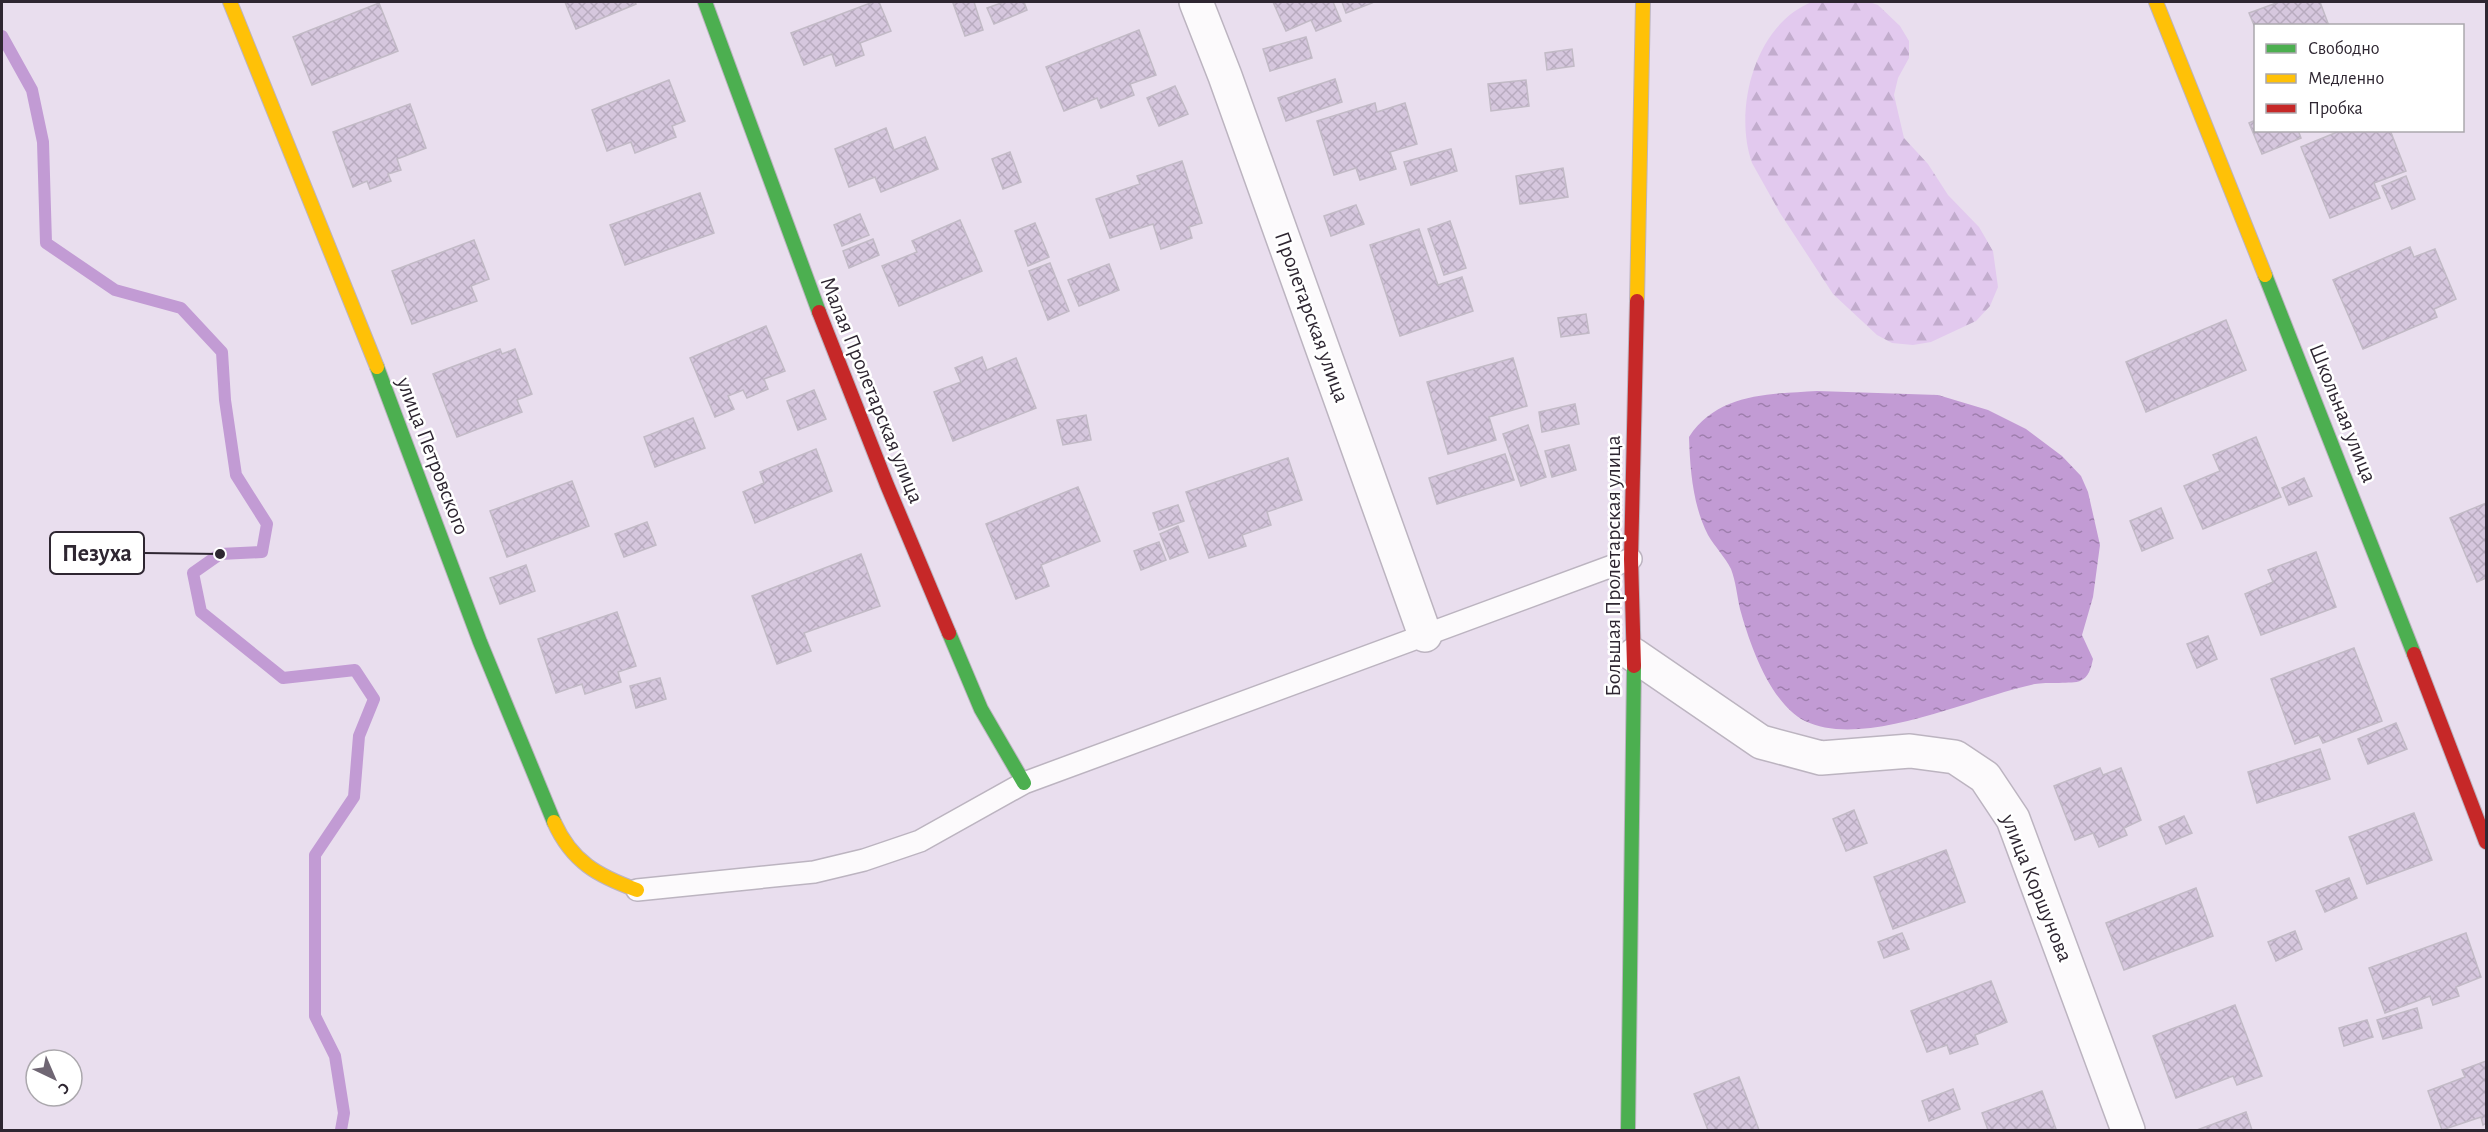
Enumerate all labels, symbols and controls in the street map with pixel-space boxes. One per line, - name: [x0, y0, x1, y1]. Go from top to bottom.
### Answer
- legend: [2254, 24, 2464, 132]
- text: Свободно: [2308, 39, 2380, 58]
- text: Медленно: [2308, 70, 2384, 88]
- text: Пробка: [2308, 99, 2363, 118]
- street label: Пролетарская улица: [1271, 229, 1353, 405]
- street label: Малая Пролетарская улица: [816, 274, 928, 506]
- street label: Школьная улица: [2305, 340, 2381, 486]
- street label: улица Петровского: [393, 373, 473, 538]
- street label: Большая Пролетарская улица: [1602, 435, 1624, 697]
- callout: Пезуха: [50, 532, 144, 574]
- text: Пезуха: [62, 542, 132, 566]
- street label: улица Коршунова: [1997, 810, 2077, 965]
- north arrow: [24, 1048, 84, 1108]
- text: С: [55, 1079, 72, 1097]

